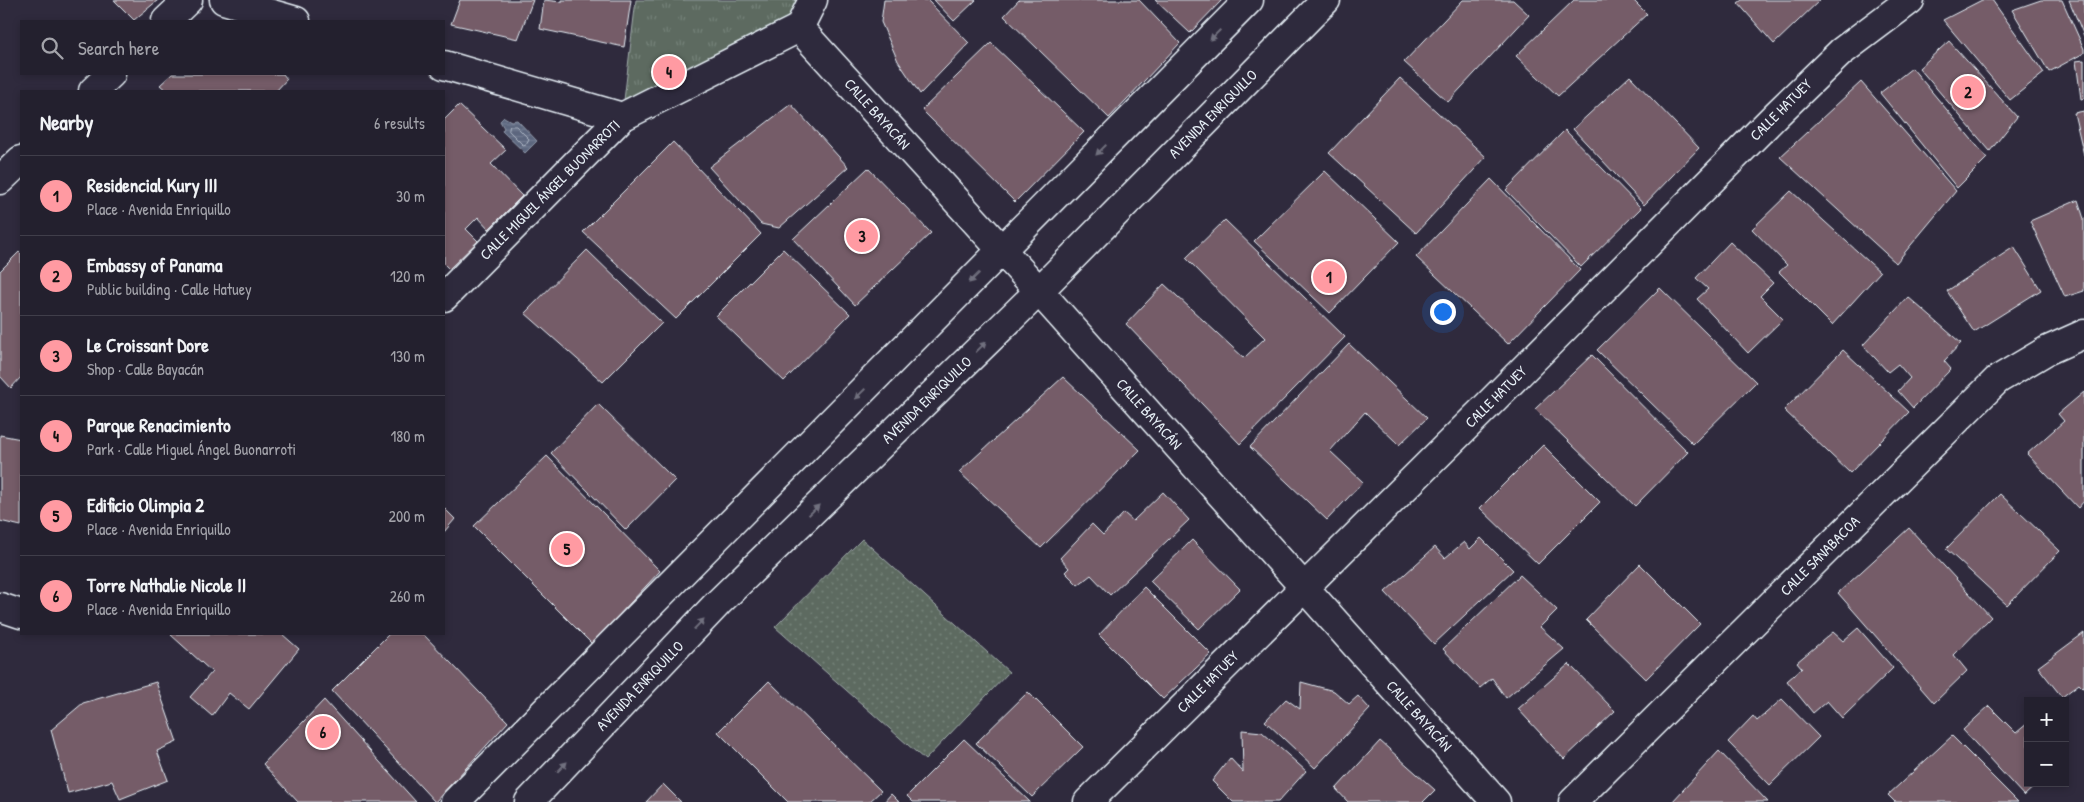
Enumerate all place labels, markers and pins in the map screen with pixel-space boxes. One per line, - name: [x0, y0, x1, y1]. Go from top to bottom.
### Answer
- pin: 4: [653, 53, 685, 91]
- pin: 2: [1952, 73, 1984, 111]
- pin: 3: [846, 217, 878, 255]
- pin: 1: [1313, 258, 1345, 296]
- pin: 5: [551, 530, 583, 568]
- pin: 6: [307, 713, 339, 751]

